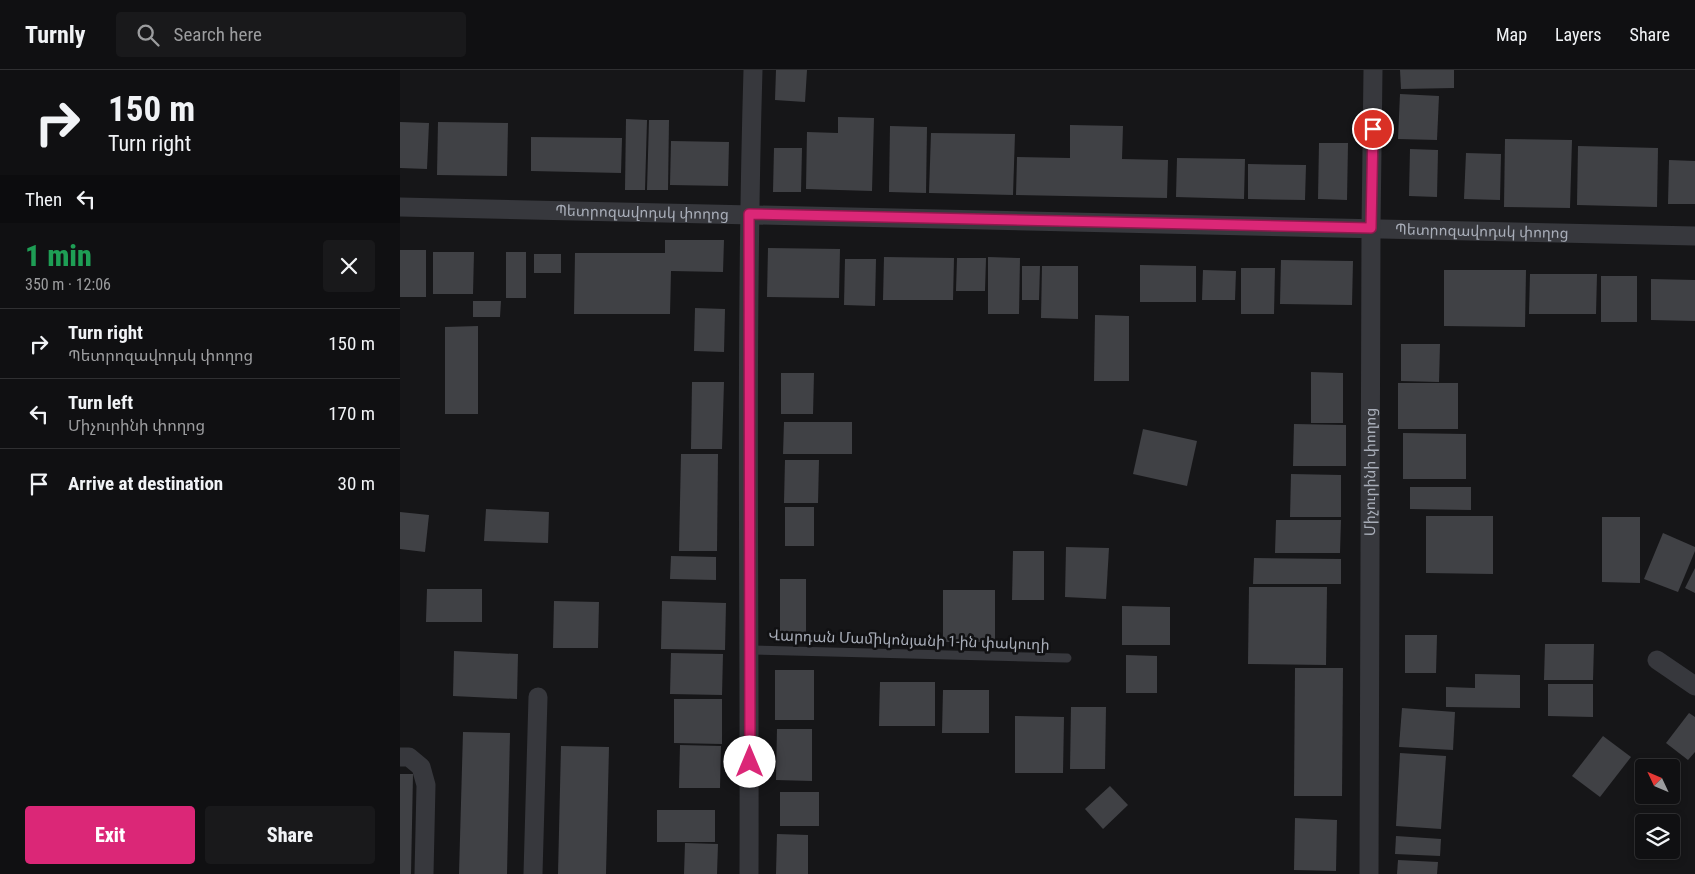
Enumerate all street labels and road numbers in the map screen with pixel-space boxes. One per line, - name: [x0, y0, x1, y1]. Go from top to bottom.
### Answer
- street label: Պետրոզավոդսկ փողոց: [555, 201, 729, 223]
- street label: Պետրոզավոդսկ փողոց: [1395, 220, 1569, 242]
- street label: Միչուրինի փողոց: [1361, 408, 1379, 536]
- street label: Վարդան Մամիկոնյանի 1-ին փակուղի: [768, 626, 1050, 654]

